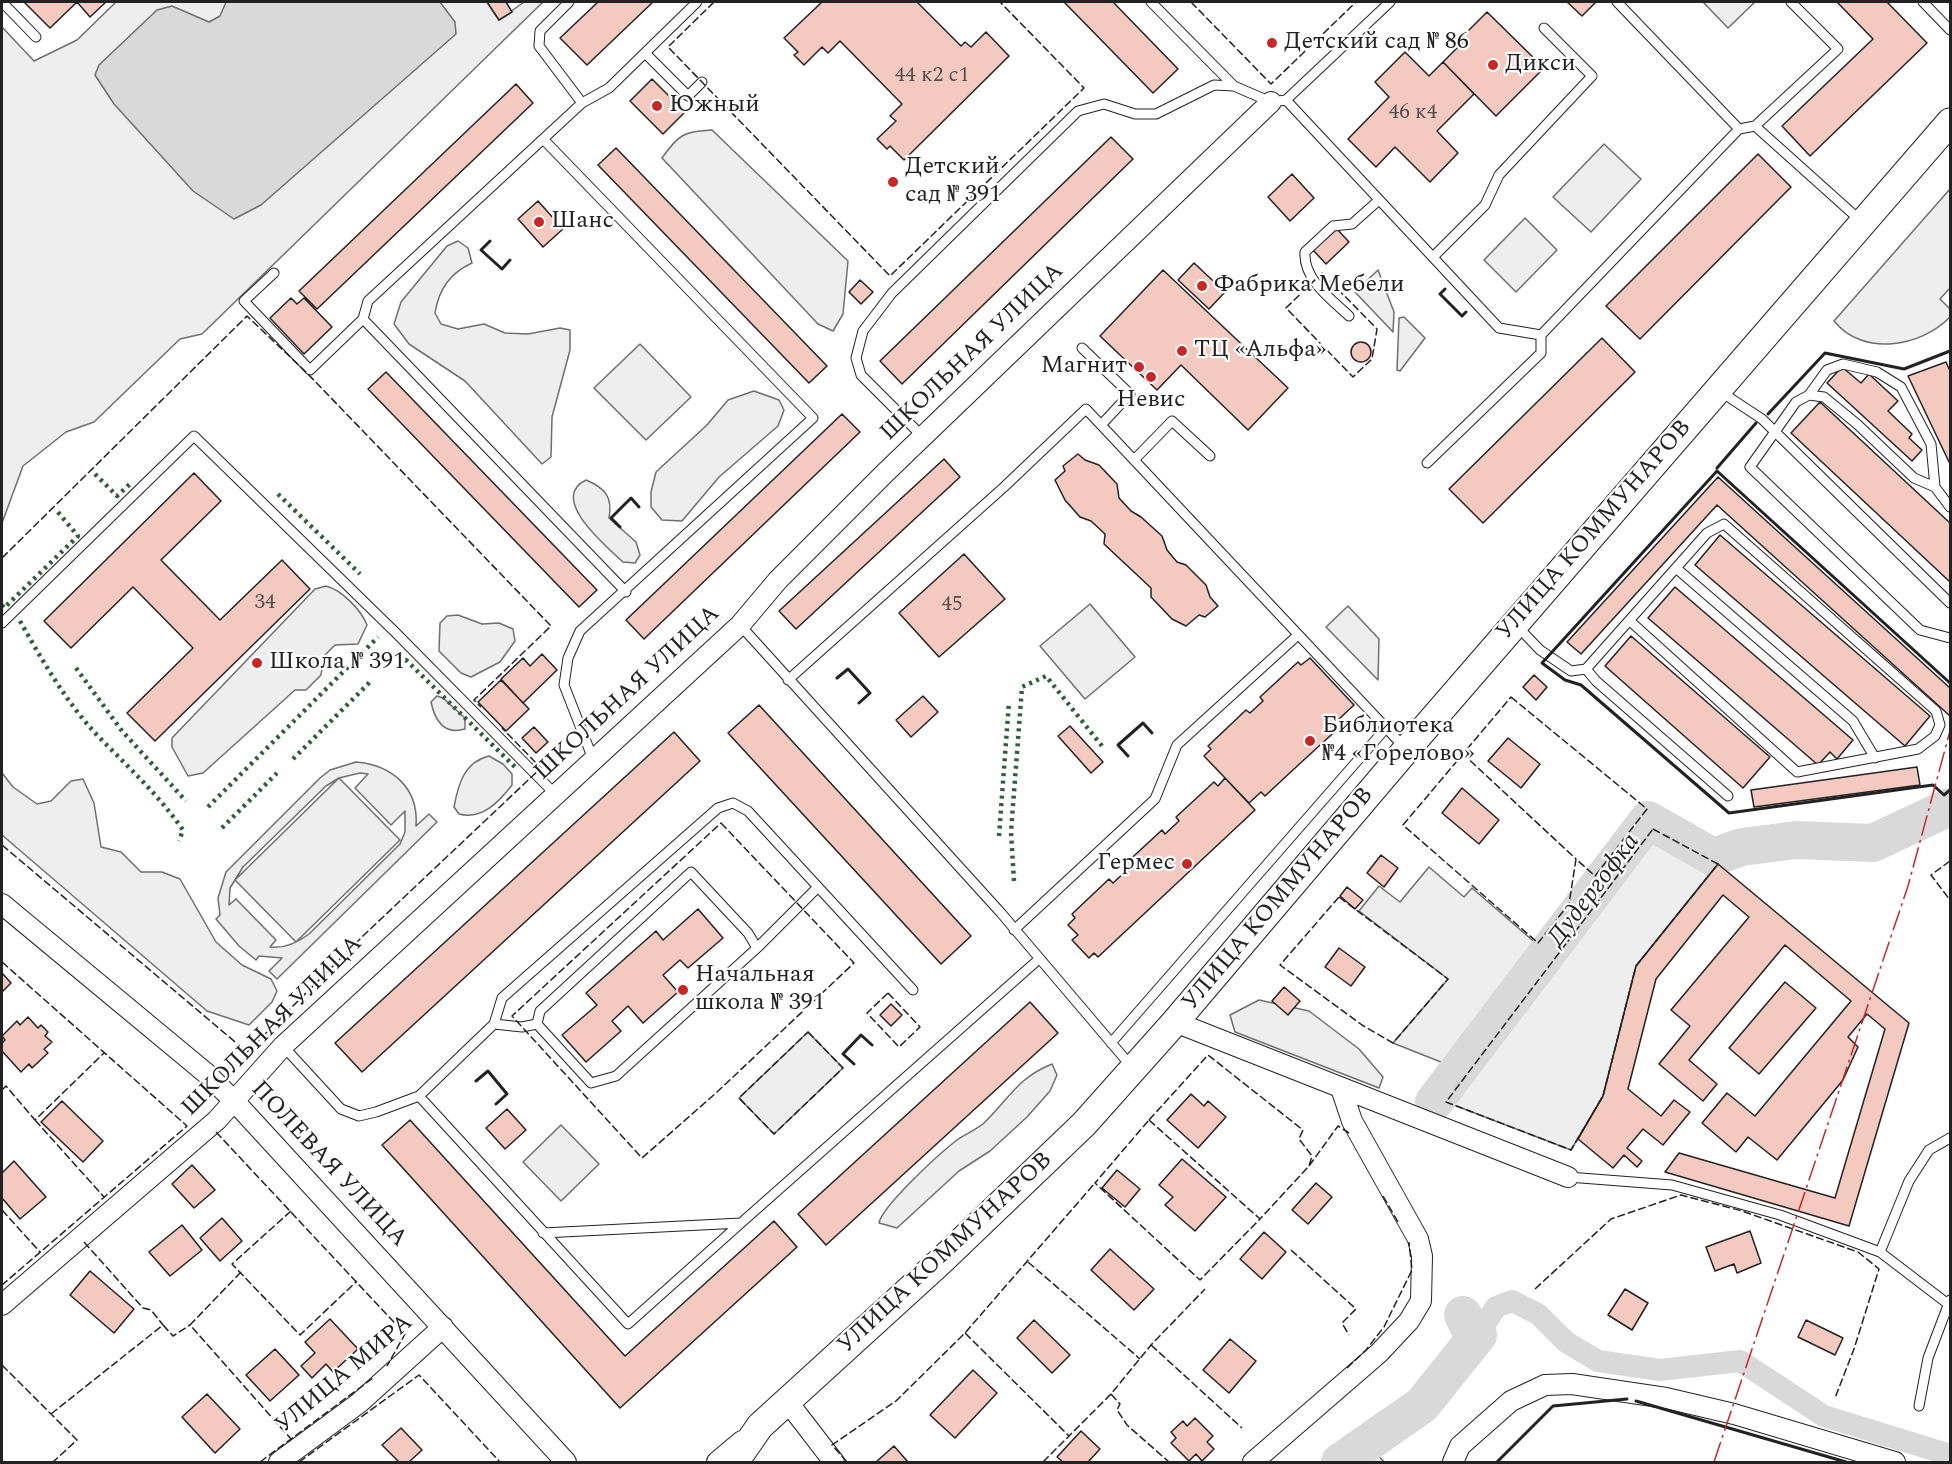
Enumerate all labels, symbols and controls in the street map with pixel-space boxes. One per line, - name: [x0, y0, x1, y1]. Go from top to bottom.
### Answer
- place label: Детский сад № 86: [1284, 29, 1469, 57]
- marker: Детский сад № 86: [1265, 36, 1279, 50]
- place label: Дикси: [1505, 51, 1576, 79]
- marker: Дикси: [1486, 58, 1500, 72]
- house number: 44 к2 с1: [895, 64, 969, 90]
- place label: Южный: [669, 92, 760, 120]
- marker: Южный: [650, 99, 664, 113]
- house number: 46 к4: [1389, 101, 1437, 127]
- place label: Детский сад № 391: [905, 154, 1001, 210]
- marker: Детский сад № 391: [886, 175, 900, 189]
- place label: Шанс: [551, 208, 614, 236]
- marker: Шанс: [532, 215, 546, 229]
- street label: ШКОЛЬНАЯ УЛИЦА: [875, 258, 1071, 448]
- place label: Фабрика Мебели: [1214, 272, 1405, 300]
- marker: Фабрика Мебели: [1195, 279, 1209, 293]
- place label: ТЦ «Альфа»: [1194, 337, 1326, 365]
- marker: ТЦ «Альфа»: [1175, 344, 1189, 358]
- place label: Магнит: [1041, 353, 1127, 381]
- marker: Магнит: [1132, 360, 1146, 374]
- marker: Невис: [1144, 370, 1158, 384]
- place label: Невис: [1117, 387, 1185, 415]
- street label: УЛИЦА КОММУНАРОВ: [1491, 415, 1699, 647]
- house number: 34: [255, 591, 275, 617]
- house number: 45: [942, 593, 962, 619]
- street label: ШКОЛЬНАЯ УЛИЦА: [529, 600, 727, 788]
- place label: Школа № 391: [269, 649, 405, 677]
- marker: Школа № 391: [250, 656, 264, 670]
- place label: Библиотека №4 «Горелово»: [1322, 713, 1475, 769]
- marker: Библиотека №4 «Горелово»: [1303, 734, 1317, 748]
- street label: УЛИЦА КОММУНАРОВ: [1177, 782, 1381, 1018]
- water label: Дудергофка: [1542, 828, 1648, 954]
- place label: Гермес: [1097, 850, 1175, 878]
- marker: Гермес: [1180, 857, 1194, 871]
- street label: ШКОЛЬНАЯ УЛИЦА: [177, 931, 369, 1123]
- place label: Начальная школа № 391: [695, 962, 825, 1018]
- marker: Начальная школа № 391: [676, 983, 690, 997]
- street label: ПОЛЕВАЯ УЛИЦА: [244, 1076, 412, 1254]
- street label: УЛИЦА КОММУНАРОВ: [833, 1147, 1059, 1361]
- street label: УЛИЦА МИРА: [270, 1309, 420, 1441]

